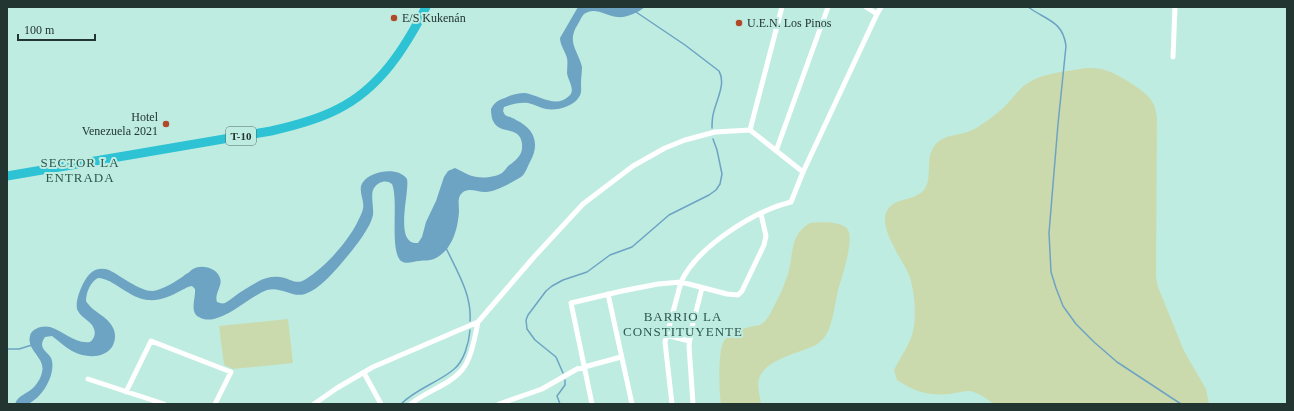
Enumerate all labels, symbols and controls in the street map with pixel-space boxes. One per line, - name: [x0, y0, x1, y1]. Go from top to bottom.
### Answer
- place label: E/S Kukenán: [402, 11, 466, 25]
- marker: E/S Kukenán: [389, 13, 399, 23]
- scale bar: [18, 16, 95, 42]
- place label: U.E.N. Los Pinos: [747, 16, 832, 30]
- marker: U.E.N. Los Pinos: [734, 18, 744, 28]
- text: 100 m: [24, 23, 55, 37]
- place label: Hotel Venezuela 2021: [82, 110, 159, 138]
- marker: Hotel Venezuela 2021: [161, 119, 171, 129]
- road number: T-10: [226, 127, 256, 145]
- district label: SECTOR LA ENTRADA: [40, 155, 120, 185]
- district label: BARRIO LA CONSTITUYENTE: [623, 309, 743, 339]

